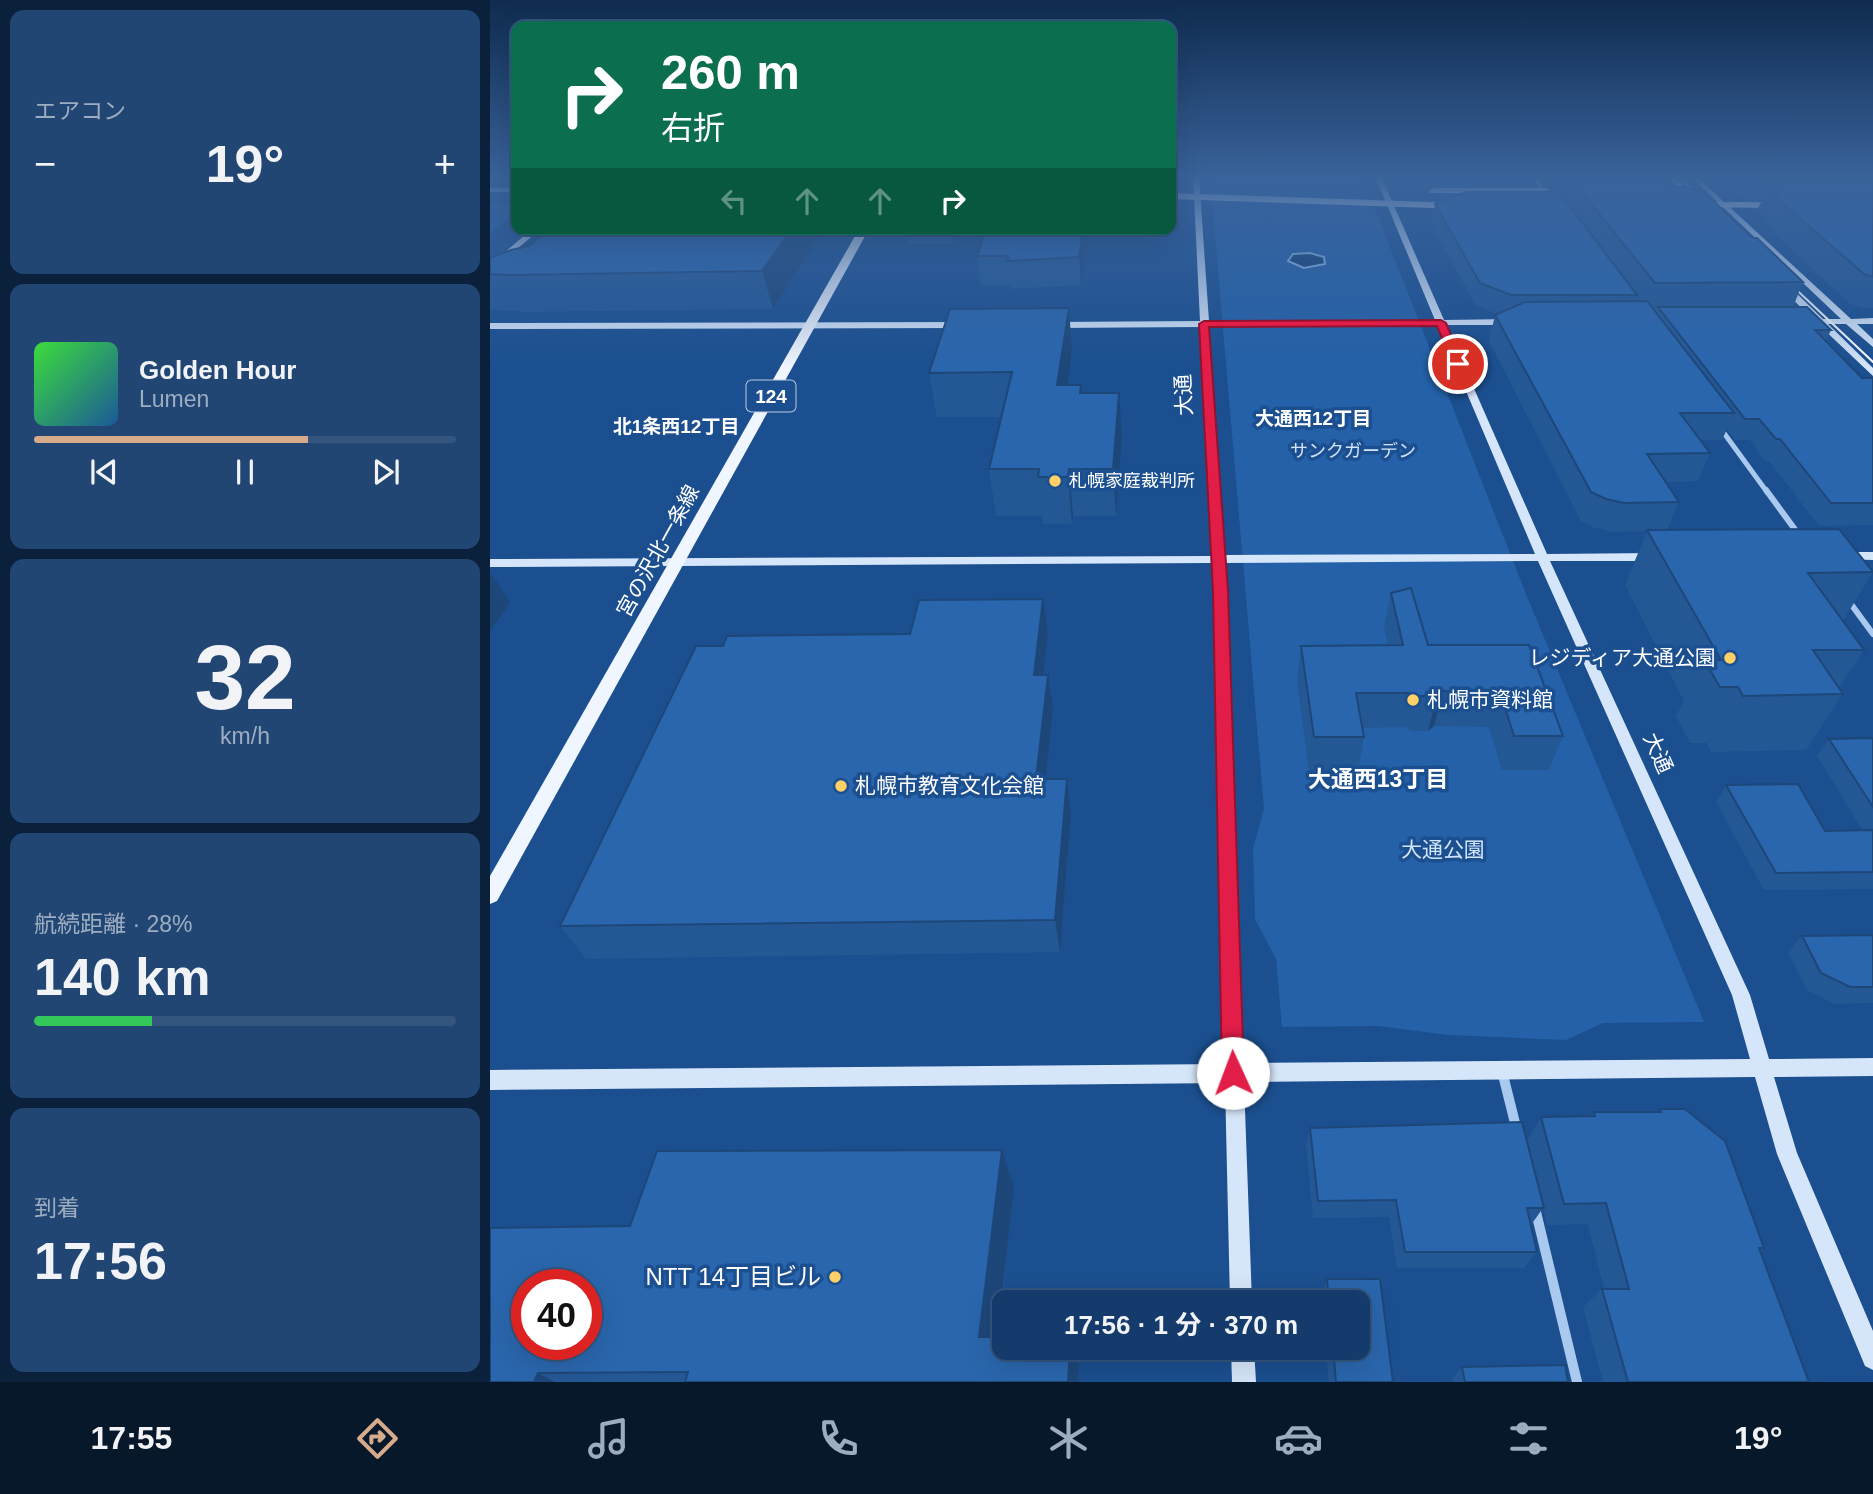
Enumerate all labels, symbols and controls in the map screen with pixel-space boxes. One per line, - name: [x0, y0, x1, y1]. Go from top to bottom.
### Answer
- text: 260 m: [661, 45, 800, 99]
- icon: right: [546, 49, 637, 140]
- text: エアコン: [34, 98, 126, 124]
- text: 右折: [661, 110, 725, 146]
- text: 19°: [206, 135, 284, 193]
- text: −: [34, 143, 56, 185]
- text: +: [434, 143, 456, 185]
- icon: left: [715, 182, 753, 220]
- icon: ahead: [788, 182, 826, 220]
- icon: ahead: [861, 182, 899, 220]
- icon: right: [934, 182, 972, 220]
- pin: [1428, 334, 1488, 394]
- icon: arrive: [1439, 345, 1477, 383]
- text: Golden Hour: [139, 355, 296, 385]
- street label: 大通: [1171, 373, 1196, 417]
- road number: 124: [746, 380, 796, 412]
- text: Lumen: [139, 386, 209, 412]
- district label: 大通西12丁目: [1255, 408, 1371, 429]
- district label: 北1条西12丁目: [613, 416, 739, 437]
- park label: サンクガーデン: [1290, 441, 1416, 461]
- icon: previous: [85, 453, 123, 491]
- icon: pause: [226, 453, 264, 491]
- icon: next: [367, 453, 405, 491]
- place label: 札幌家庭裁判所: [1069, 471, 1195, 491]
- marker: 札幌家庭裁判所: [1047, 473, 1063, 489]
- street label: 宮の沢北一条線: [612, 481, 703, 621]
- text: 32: [194, 627, 296, 728]
- place label: レジディア大通公園: [1528, 646, 1716, 669]
- marker: レジディア大通公園: [1722, 650, 1738, 666]
- place label: 札幌市資料館: [1427, 688, 1553, 711]
- marker: 札幌市資料館: [1405, 692, 1421, 708]
- text: km/h: [220, 723, 270, 749]
- street label: 大通: [1639, 729, 1678, 777]
- district label: 大通西13丁目: [1308, 766, 1448, 792]
- place label: 札幌市教育文化会館: [855, 774, 1044, 797]
- marker: 札幌市教育文化会館: [833, 778, 849, 794]
- park label: 大通公園: [1401, 838, 1485, 861]
- text: 航続距離 · 28%: [34, 911, 192, 937]
- text: 140 km: [34, 948, 210, 1006]
- position arrow: [1196, 1036, 1270, 1110]
- text: 到着: [34, 1195, 80, 1221]
- text: 17:56: [34, 1232, 167, 1290]
- place label: NTT 14丁目ビル: [645, 1263, 821, 1290]
- speed limit sign: 40: [511, 1269, 602, 1360]
- marker: NTT 14丁目ビル: [827, 1269, 843, 1285]
- text: 17:56 · 1 分 · 370 m: [1064, 1310, 1298, 1340]
- icon: directions: [353, 1414, 402, 1463]
- icon: music: [584, 1414, 633, 1463]
- icon: phone: [814, 1414, 863, 1463]
- icon: climate: [1044, 1414, 1093, 1463]
- icon: car: [1274, 1414, 1323, 1463]
- icon: filters: [1504, 1414, 1553, 1463]
- text: 17:55: [91, 1420, 172, 1456]
- text: 19°: [1734, 1420, 1782, 1456]

